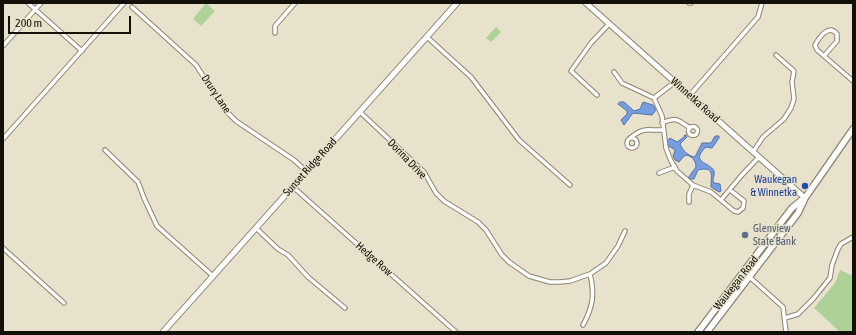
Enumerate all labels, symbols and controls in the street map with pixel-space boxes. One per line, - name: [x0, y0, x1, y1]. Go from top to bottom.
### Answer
- scale bar: [10, 8, 133, 34]
- text: 200 m: [15, 16, 42, 30]
- street label: Drury Lane: [198, 72, 234, 116]
- street label: Winnetka Road: [668, 74, 722, 126]
- street label: Sunset Ridge Road: [280, 135, 340, 199]
- street label: Dorina Drive: [385, 136, 429, 182]
- place label: Waukegan & Winnetka: [750, 173, 797, 199]
- marker: Waukegan & Winnetka: [800, 181, 810, 191]
- place label: Glenview State Bank: [753, 222, 796, 248]
- marker: Glenview State Bank: [740, 230, 750, 240]
- street label: Hedge Row: [353, 239, 395, 279]
- street label: Waukegan Road: [711, 253, 761, 313]

